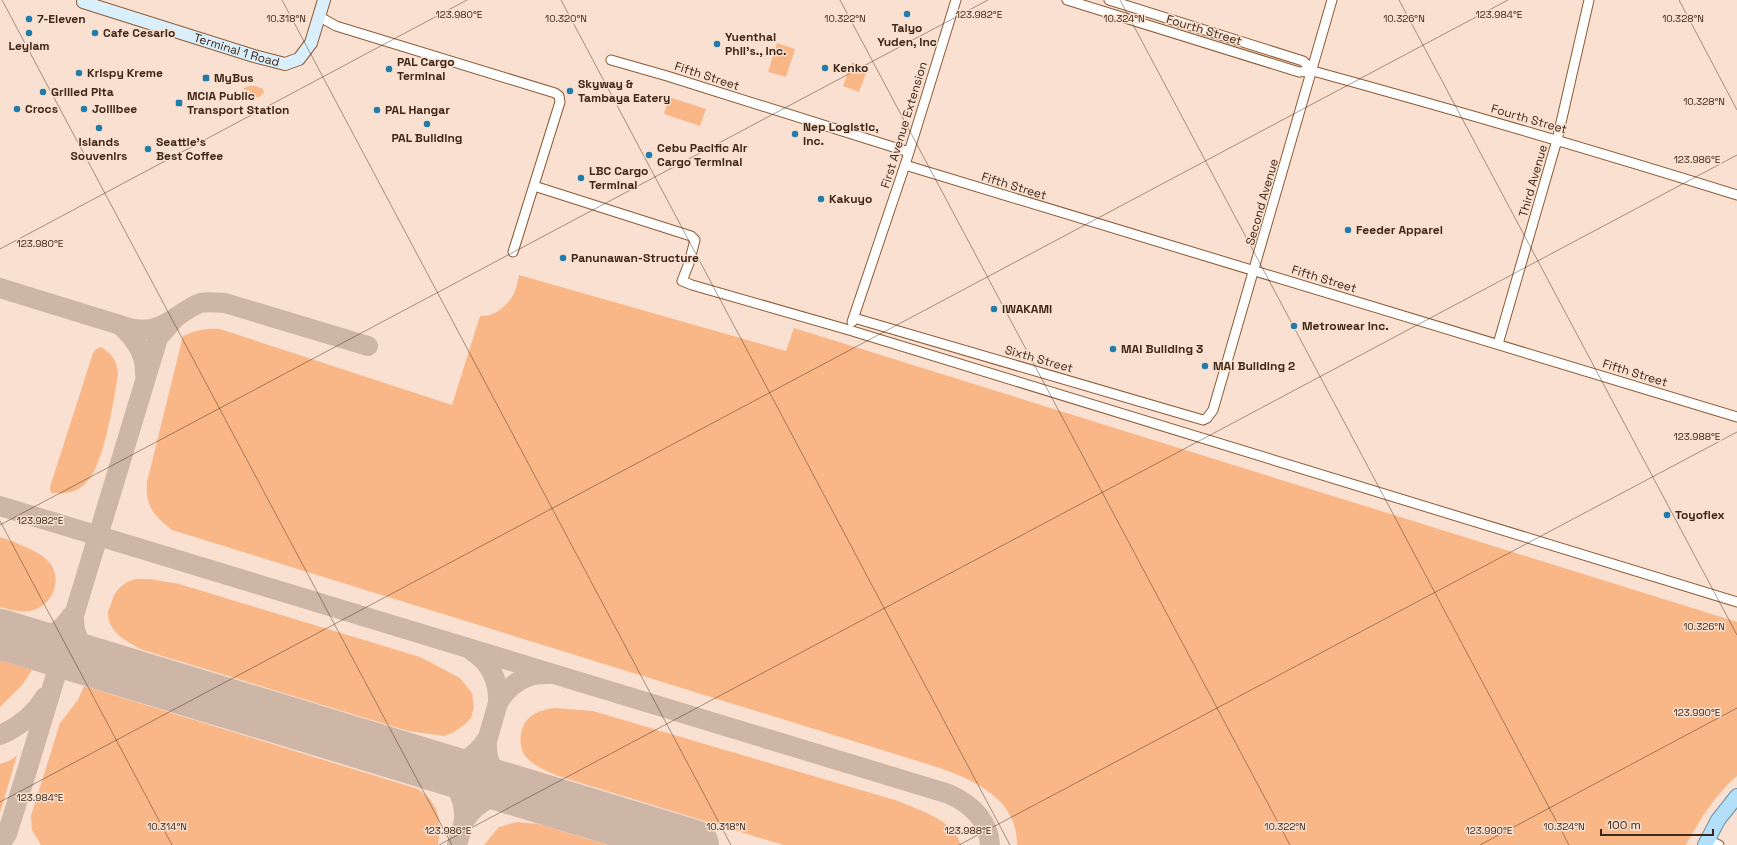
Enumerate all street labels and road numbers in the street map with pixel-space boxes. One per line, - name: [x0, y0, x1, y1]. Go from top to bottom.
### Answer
- street label: Fourth Street: [1164, 11, 1244, 49]
- street label: Terminal 1 Road: [192, 29, 281, 70]
- street label: Fifth Street: [673, 58, 741, 94]
- street label: First Avenue Extension: [877, 60, 931, 190]
- street label: Fourth Street: [1489, 101, 1569, 137]
- street label: Third Avenue: [1515, 143, 1551, 219]
- street label: Second Avenue: [1242, 157, 1282, 247]
- street label: Fifth Street: [980, 169, 1048, 203]
- street label: Fifth Street: [1290, 262, 1358, 296]
- street label: Sixth Street: [1003, 342, 1075, 376]
- street label: Fifth Street: [1601, 356, 1669, 390]

